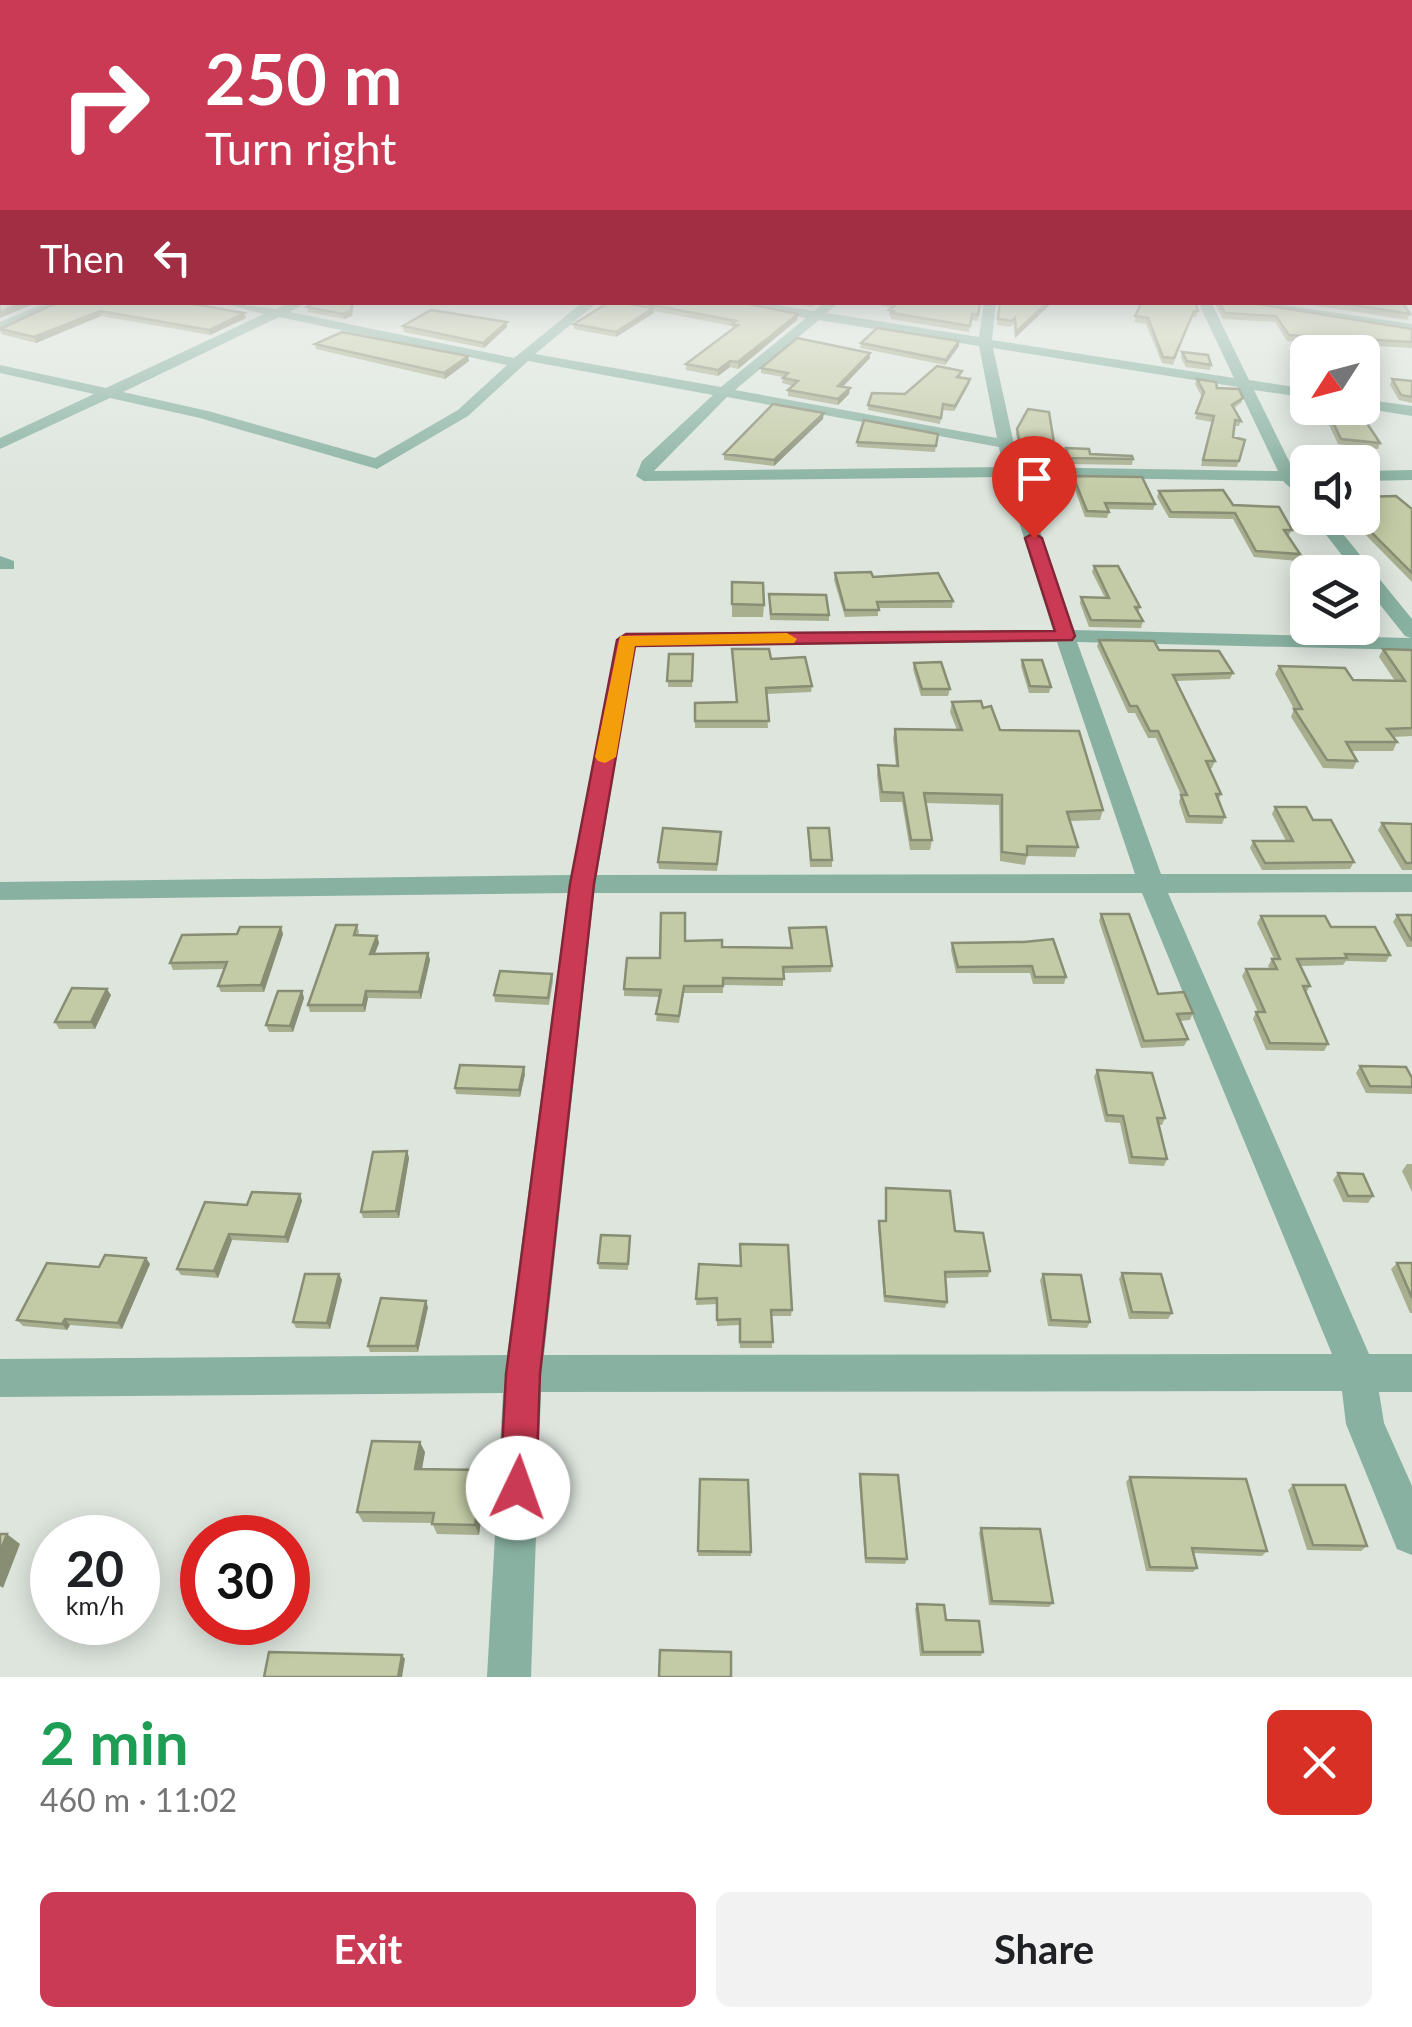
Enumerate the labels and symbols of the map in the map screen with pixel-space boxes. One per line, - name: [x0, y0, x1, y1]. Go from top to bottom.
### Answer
- north arrow: [1290, 335, 1380, 425]
- pin: [992, 436, 1077, 539]
- position arrow: [466, 1436, 570, 1540]
- speed limit sign: 30: [180, 1515, 310, 1645]

